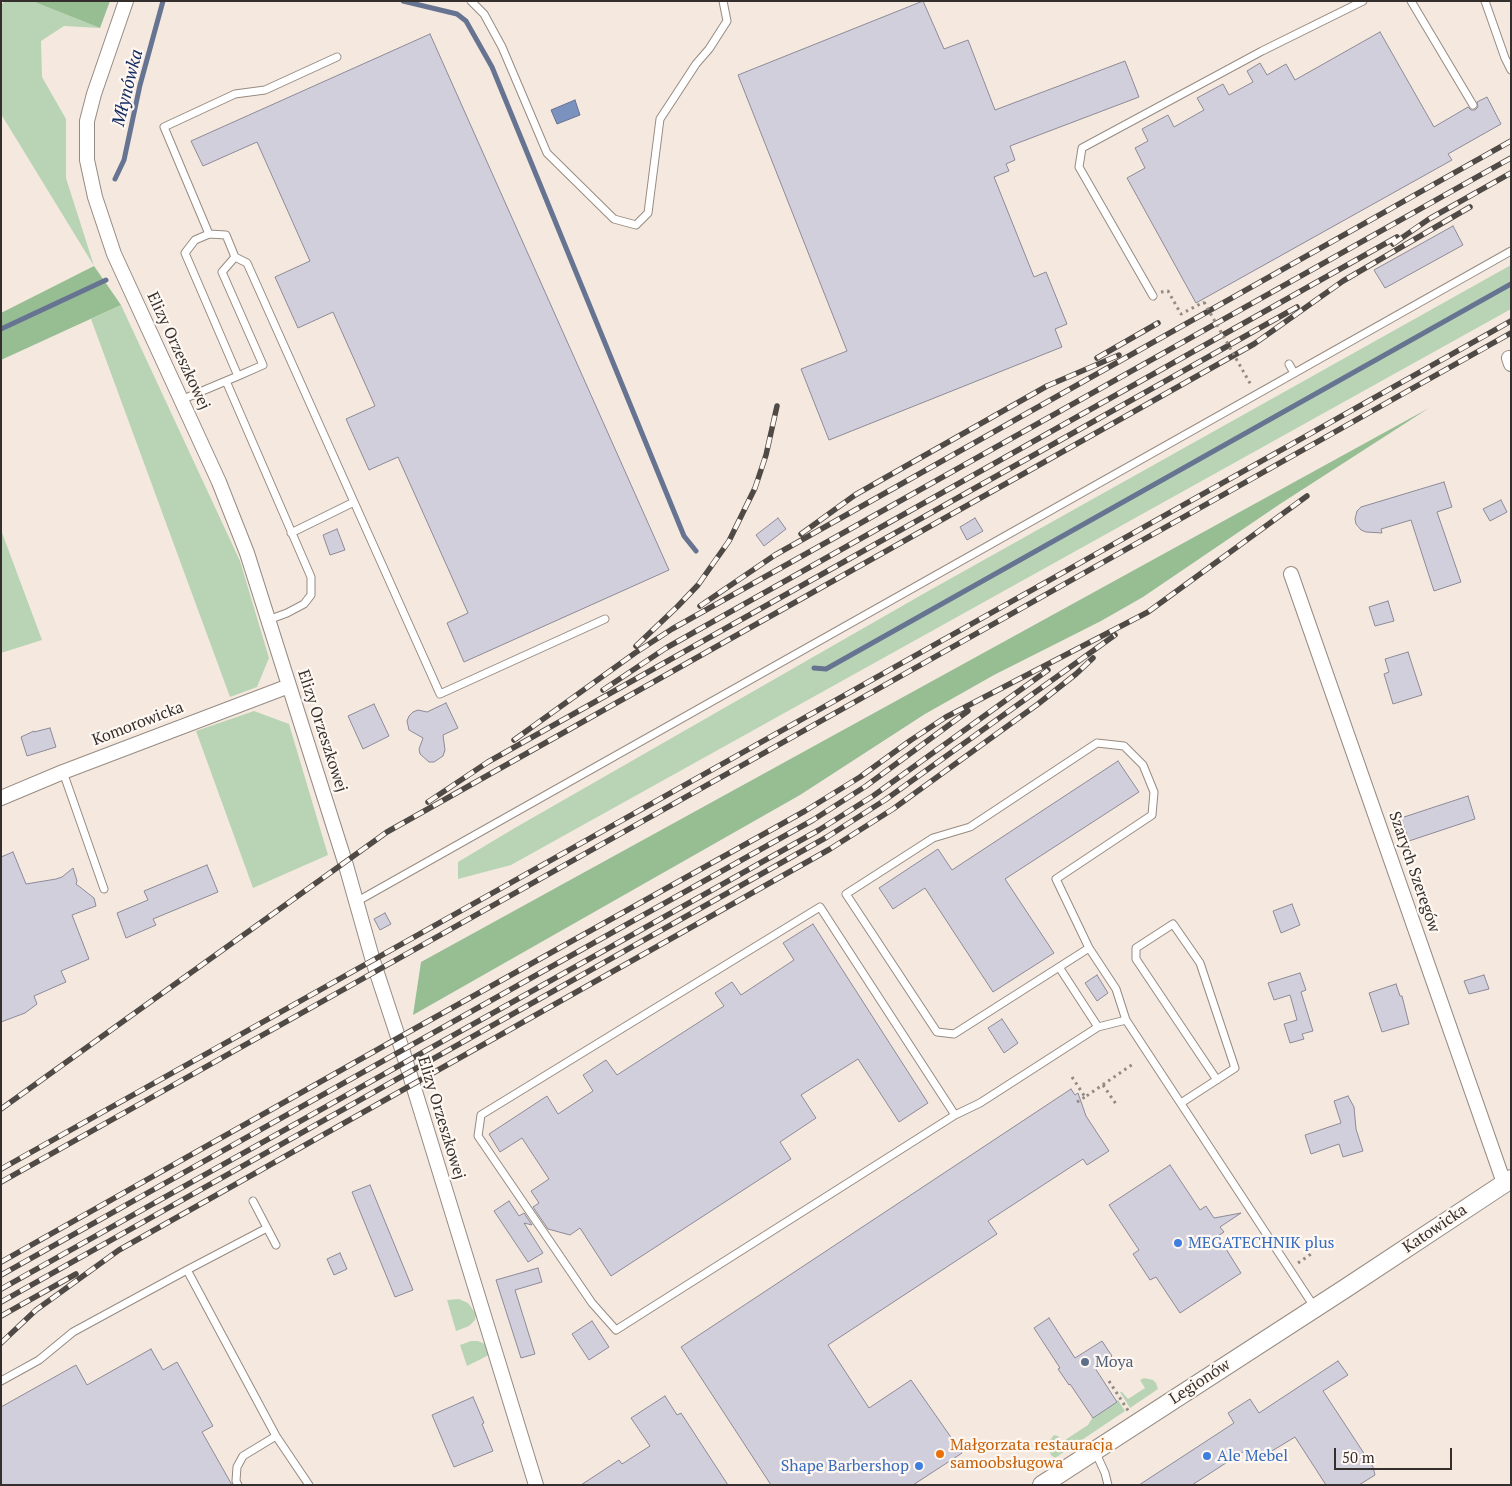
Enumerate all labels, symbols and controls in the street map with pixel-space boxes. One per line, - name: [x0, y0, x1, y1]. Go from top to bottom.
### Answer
- water label: Młynówka: [108, 47, 148, 129]
- street label: Elizy Orzeszkowej: [142, 289, 214, 413]
- street label: Elizy Orzeszkowej: [293, 667, 351, 795]
- street label: Komorowicka: [90, 698, 186, 750]
- street label: Szarych Szeregów: [1384, 809, 1444, 935]
- street label: Elizy Orzeszkowej: [413, 1054, 469, 1182]
- street label: Katowicka: [1399, 1201, 1471, 1257]
- place label: MEGATECHNIK plus: [1188, 1233, 1335, 1253]
- marker: MEGATECHNIK plus: [1172, 1237, 1184, 1249]
- place label: Moya: [1095, 1352, 1134, 1372]
- street label: Legionów: [1166, 1355, 1234, 1409]
- marker: Moya: [1079, 1356, 1091, 1368]
- place label: Małgorzata restauracja samoobsługowa: [950, 1435, 1113, 1473]
- scale bar: [1337, 1438, 1454, 1470]
- place label: Ale Mebel: [1217, 1446, 1288, 1466]
- text: 50 m: [1342, 1447, 1375, 1467]
- marker: Małgorzata restauracja samoobsługowa: [934, 1448, 946, 1460]
- marker: Ale Mebel: [1201, 1450, 1213, 1462]
- place label: Shape Barbershop: [781, 1456, 909, 1476]
- marker: Shape Barbershop: [913, 1460, 925, 1472]

